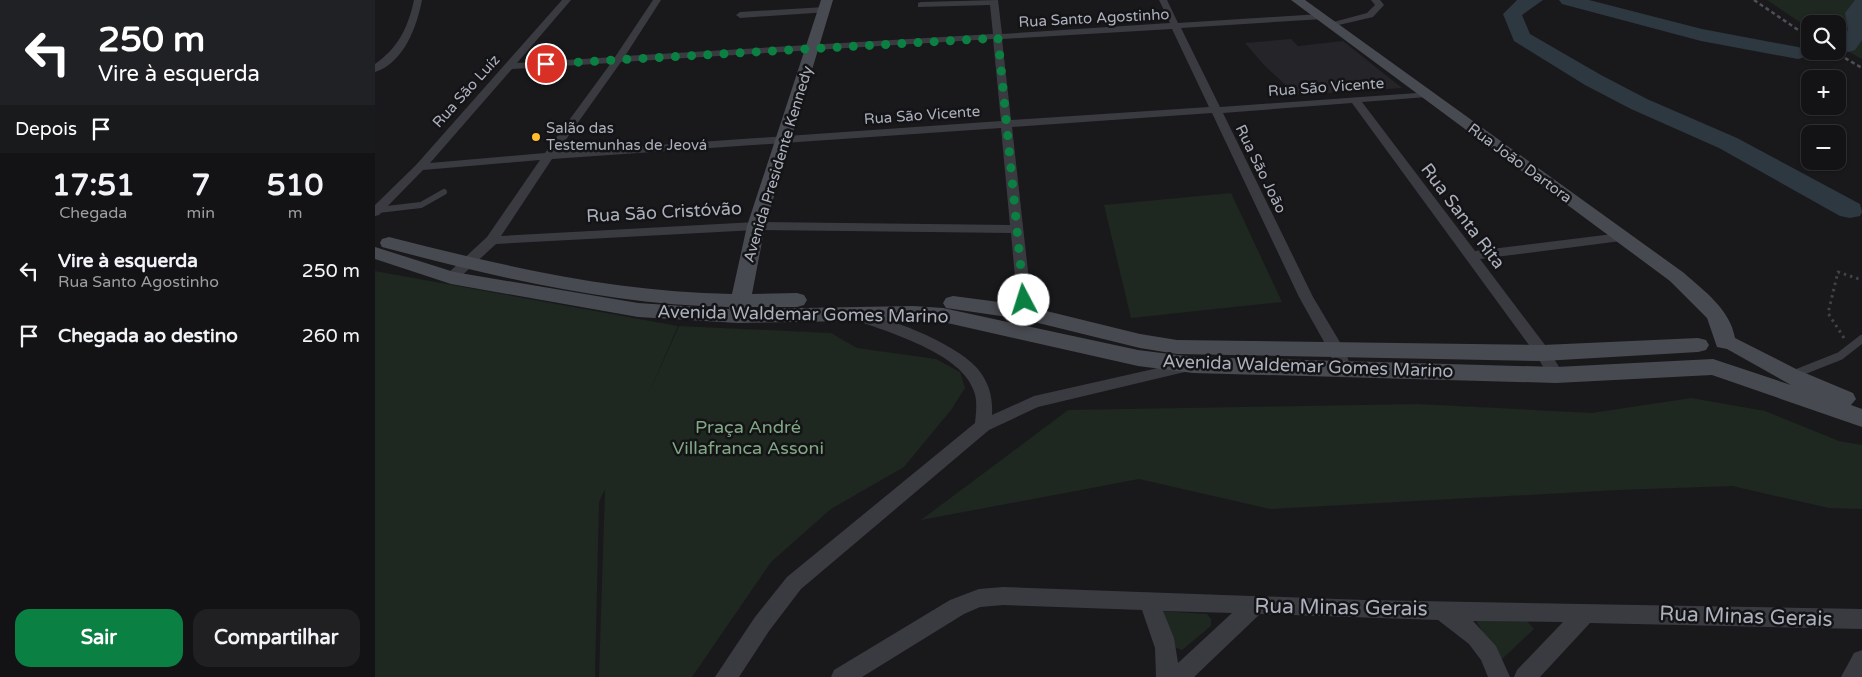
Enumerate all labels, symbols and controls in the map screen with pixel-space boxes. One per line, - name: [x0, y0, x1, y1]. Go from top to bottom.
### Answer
- street label: Rua Santo Agostinho: [1018, 5, 1170, 31]
- map controls: [1801, 15, 1846, 170]
- button: search: [1801, 15, 1846, 60]
- text: 250 m: [98, 19, 205, 61]
- icon: left: [15, 20, 80, 85]
- pin: [525, 43, 567, 85]
- icon: arrive: [532, 50, 560, 78]
- street label: Rua São Luíz: [429, 51, 503, 131]
- text: Vire à esquerda: [98, 61, 260, 87]
- street label: Avenida Presidente Kennedy: [740, 64, 816, 264]
- button: +: [1801, 70, 1846, 115]
- street label: Rua São Vicente: [1267, 74, 1385, 100]
- street label: Rua São Vicente: [863, 102, 981, 128]
- icon: arrive: [87, 115, 115, 143]
- text: Depois: [15, 118, 77, 140]
- place label: Salão das Testemunhas de Jeová: [546, 119, 707, 154]
- street label: Rua João Dartora: [1465, 119, 1575, 207]
- street label: Rua São João: [1232, 122, 1290, 216]
- button: −: [1801, 125, 1846, 170]
- marker: Salão das Testemunhas de Jeová: [530, 131, 542, 143]
- street label: Rua Santa Rita: [1416, 159, 1510, 273]
- text: 17:51: [52, 167, 135, 204]
- text: 7: [191, 167, 210, 204]
- text: 510: [267, 167, 323, 204]
- street label: Rua São Cristóvão: [586, 197, 742, 227]
- text: Chegada: [59, 203, 127, 223]
- text: min: [187, 203, 215, 223]
- text: m: [288, 203, 302, 223]
- text: Vire à esquerda: [58, 250, 198, 272]
- icon: left: [15, 257, 43, 285]
- text: 250 m: [302, 260, 360, 282]
- text: Rua Santo Agostinho: [58, 272, 219, 292]
- position arrow: [997, 273, 1049, 325]
- street label: Avenida Waldemar Gomes Marino: [657, 300, 949, 328]
- icon: arrive: [15, 322, 43, 350]
- text: Chegada ao destino: [58, 325, 238, 347]
- text: 260 m: [302, 325, 360, 347]
- street label: Avenida Waldemar Gomes Marino: [1162, 350, 1454, 382]
- park label: Praça André Villafranca Assoni: [672, 416, 824, 459]
- street label: Rua Minas Gerais: [1254, 593, 1428, 622]
- street label: Rua Minas Gerais: [1659, 601, 1833, 632]
- button: Sair: [15, 609, 183, 667]
- button: Compartilhar: [193, 609, 360, 667]

